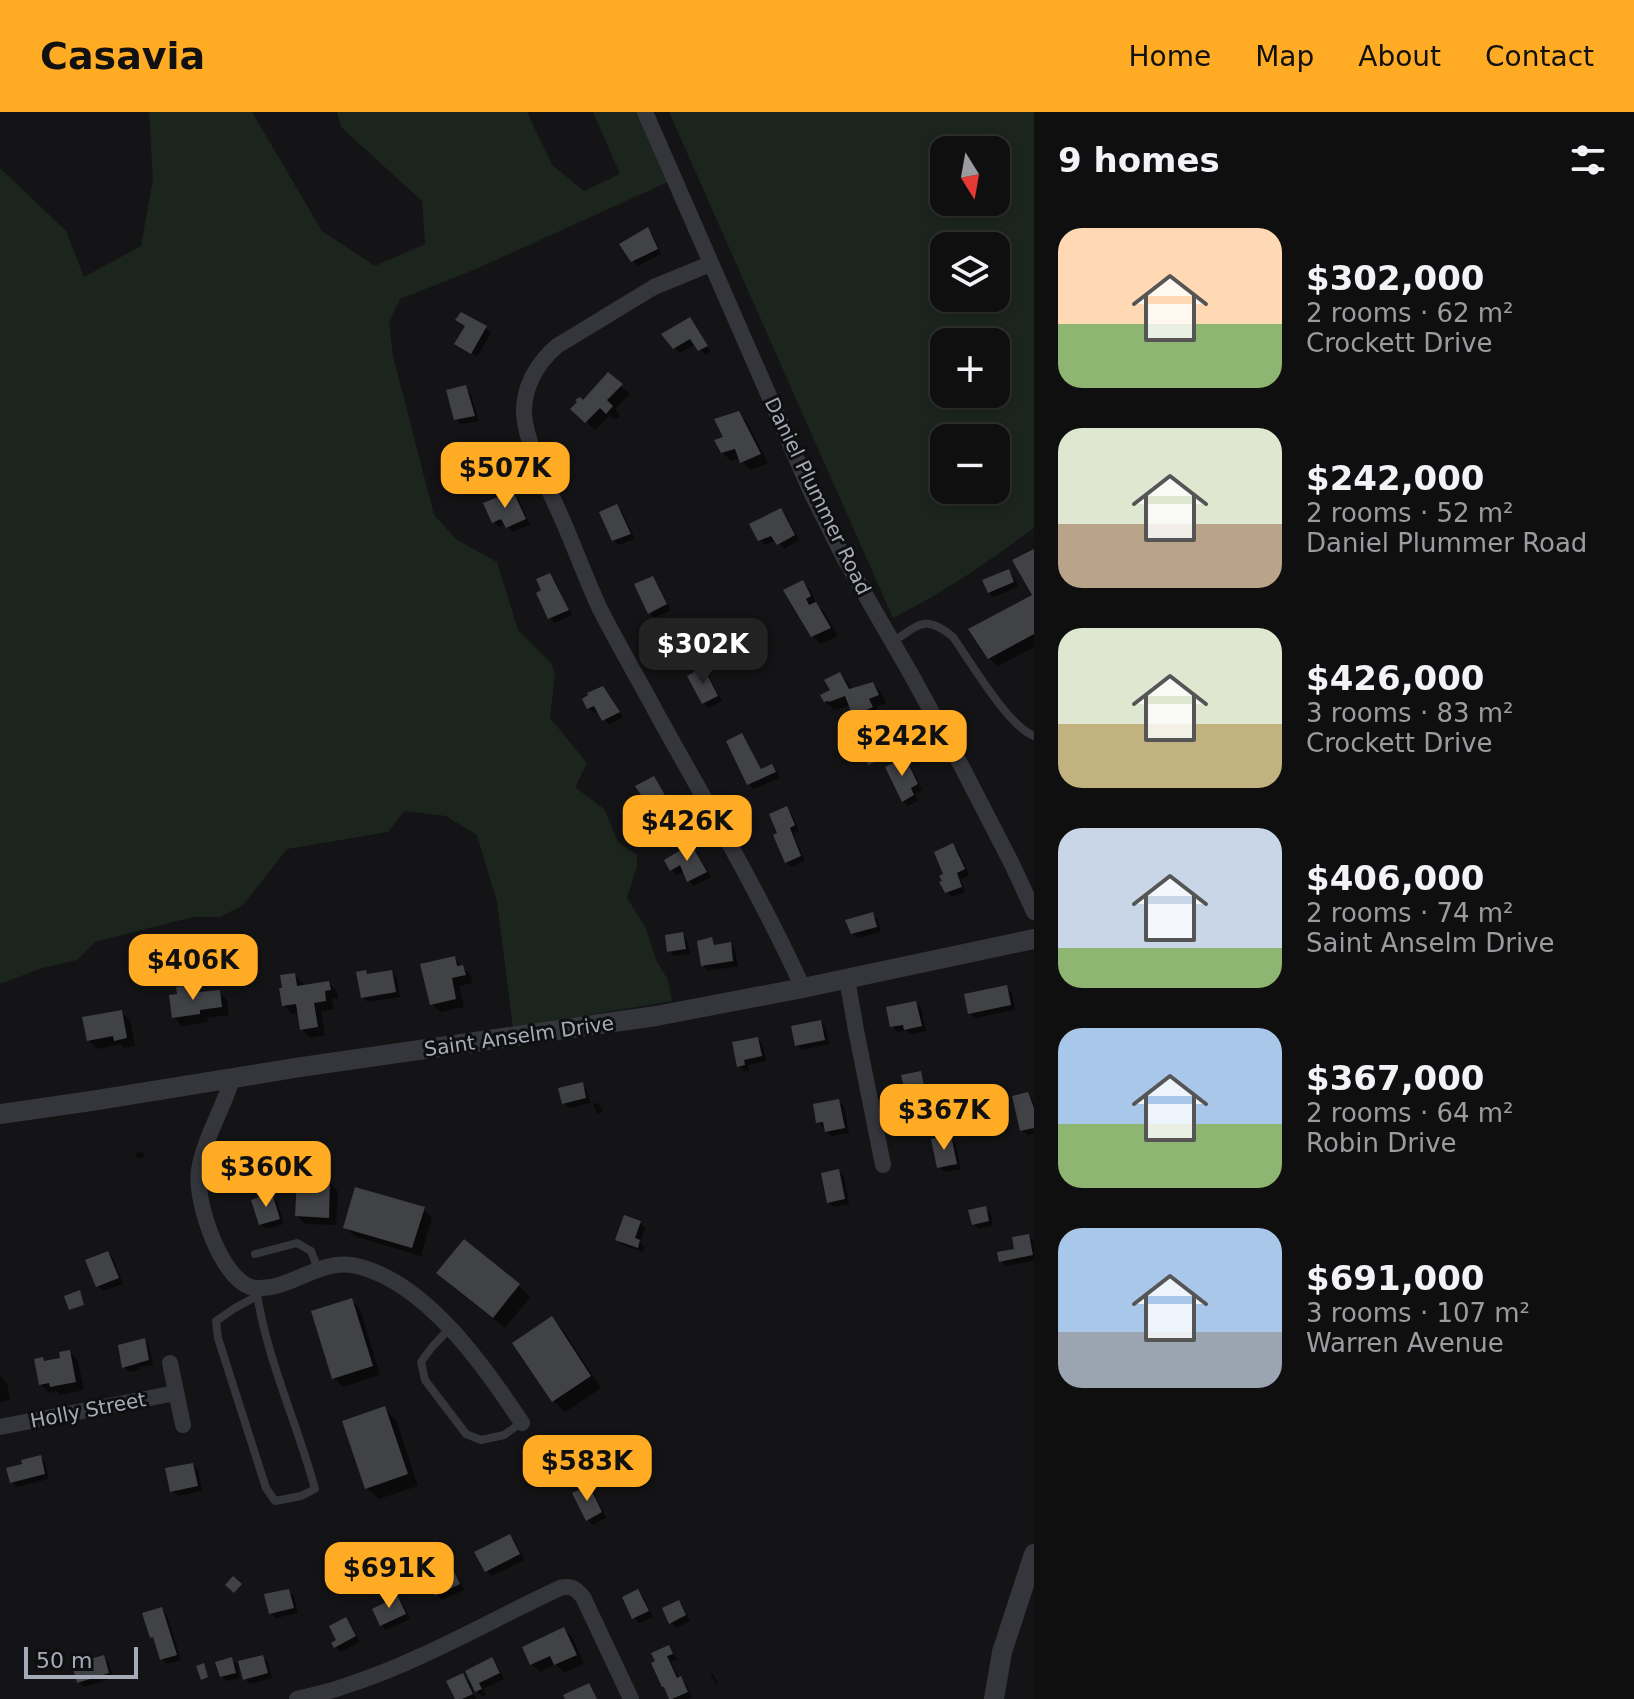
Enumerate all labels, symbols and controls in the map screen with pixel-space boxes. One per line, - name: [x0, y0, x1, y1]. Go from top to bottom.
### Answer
- text: Casavia: [40, 34, 205, 78]
- text: Home: [1128, 40, 1211, 73]
- text: Map: [1255, 40, 1314, 73]
- text: About: [1358, 40, 1441, 73]
- text: Contact: [1485, 40, 1594, 73]
- north arrow: [930, 136, 1010, 216]
- map controls: [930, 136, 1010, 504]
- icon: filters: [1566, 138, 1610, 182]
- text: 9 homes: [1058, 140, 1220, 180]
- button: layers: [930, 232, 1010, 312]
- text: $302,000: [1306, 258, 1485, 298]
- icon: home: [1122, 260, 1218, 356]
- text: 2 rooms · 62 m²: [1306, 298, 1514, 328]
- button: +: [930, 328, 1010, 408]
- text: Crockett Drive: [1306, 328, 1493, 358]
- street label: Daniel Plummer Road: [760, 393, 876, 599]
- button: −: [930, 424, 1010, 504]
- pin: $507K: [449, 442, 561, 510]
- text: $507K: [459, 453, 551, 483]
- text: $242,000: [1306, 458, 1485, 498]
- icon: home: [1122, 460, 1218, 556]
- text: 2 rooms · 52 m²: [1306, 498, 1514, 528]
- text: Daniel Plummer Road: [1306, 528, 1587, 558]
- pin: $302K: [647, 618, 759, 686]
- text: $302K: [657, 629, 749, 659]
- text: $426,000: [1306, 658, 1485, 698]
- icon: home: [1122, 660, 1218, 756]
- text: 3 rooms · 83 m²: [1306, 698, 1514, 728]
- pin: $242K: [846, 710, 958, 778]
- text: $242K: [856, 721, 948, 751]
- text: Crockett Drive: [1306, 728, 1493, 758]
- pin: $426K: [631, 795, 743, 863]
- text: $426K: [641, 806, 733, 836]
- text: $406,000: [1306, 858, 1485, 898]
- icon: home: [1122, 860, 1218, 956]
- text: 2 rooms · 74 m²: [1306, 898, 1514, 928]
- text: Saint Anselm Drive: [1306, 928, 1555, 958]
- pin: $406K: [137, 934, 249, 1002]
- text: $406K: [147, 945, 239, 975]
- street label: Saint Anselm Drive: [423, 1011, 615, 1061]
- text: $367,000: [1306, 1058, 1485, 1098]
- icon: home: [1122, 1060, 1218, 1156]
- pin: $367K: [888, 1084, 1000, 1152]
- text: $367K: [898, 1095, 990, 1125]
- text: 2 rooms · 64 m²: [1306, 1098, 1514, 1128]
- text: Robin Drive: [1306, 1128, 1457, 1158]
- pin: $360K: [210, 1141, 322, 1209]
- text: $360K: [220, 1152, 312, 1182]
- text: $691,000: [1306, 1258, 1485, 1298]
- icon: home: [1122, 1260, 1218, 1356]
- text: 3 rooms · 107 m²: [1306, 1298, 1530, 1328]
- text: Warren Avenue: [1306, 1328, 1504, 1358]
- street label: Holly Street: [28, 1387, 148, 1433]
- pin: $583K: [531, 1435, 643, 1503]
- text: $583K: [541, 1446, 633, 1476]
- pin: $691K: [333, 1542, 445, 1610]
- text: $691K: [343, 1553, 435, 1583]
- scale bar: [24, 1643, 138, 1679]
- text: 50 m: [36, 1648, 92, 1673]

